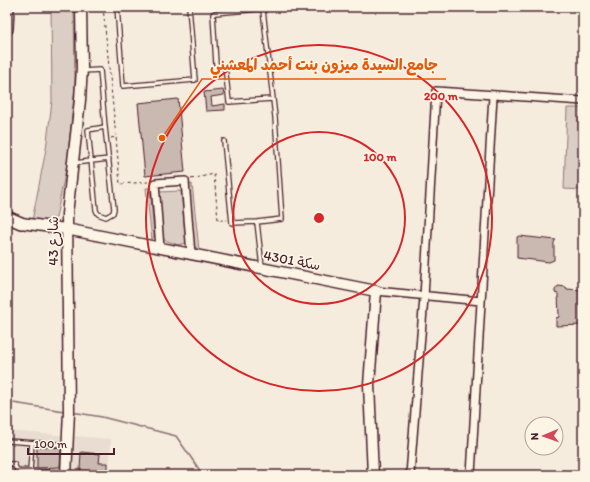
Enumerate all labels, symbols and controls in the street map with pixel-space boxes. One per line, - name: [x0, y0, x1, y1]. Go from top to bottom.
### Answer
- callout: جامع السيدة ميزون بنت أحمد المعشني: [202, 52, 446, 79]
- text: جامع السيدة ميزون بنت أحمد المعشني: [210, 55, 438, 79]
- text: 200 m: [424, 89, 459, 103]
- text: 100 m: [363, 150, 397, 164]
- centre of rings: [312, 211, 326, 225]
- street label: شارع 43: [45, 216, 63, 266]
- street label: سكة 4301: [262, 247, 322, 274]
- north arrow: [524, 416, 564, 456]
- scale bar: [28, 430, 114, 456]
- text: N: [528, 432, 541, 440]
- text: 100 m: [34, 437, 67, 451]

